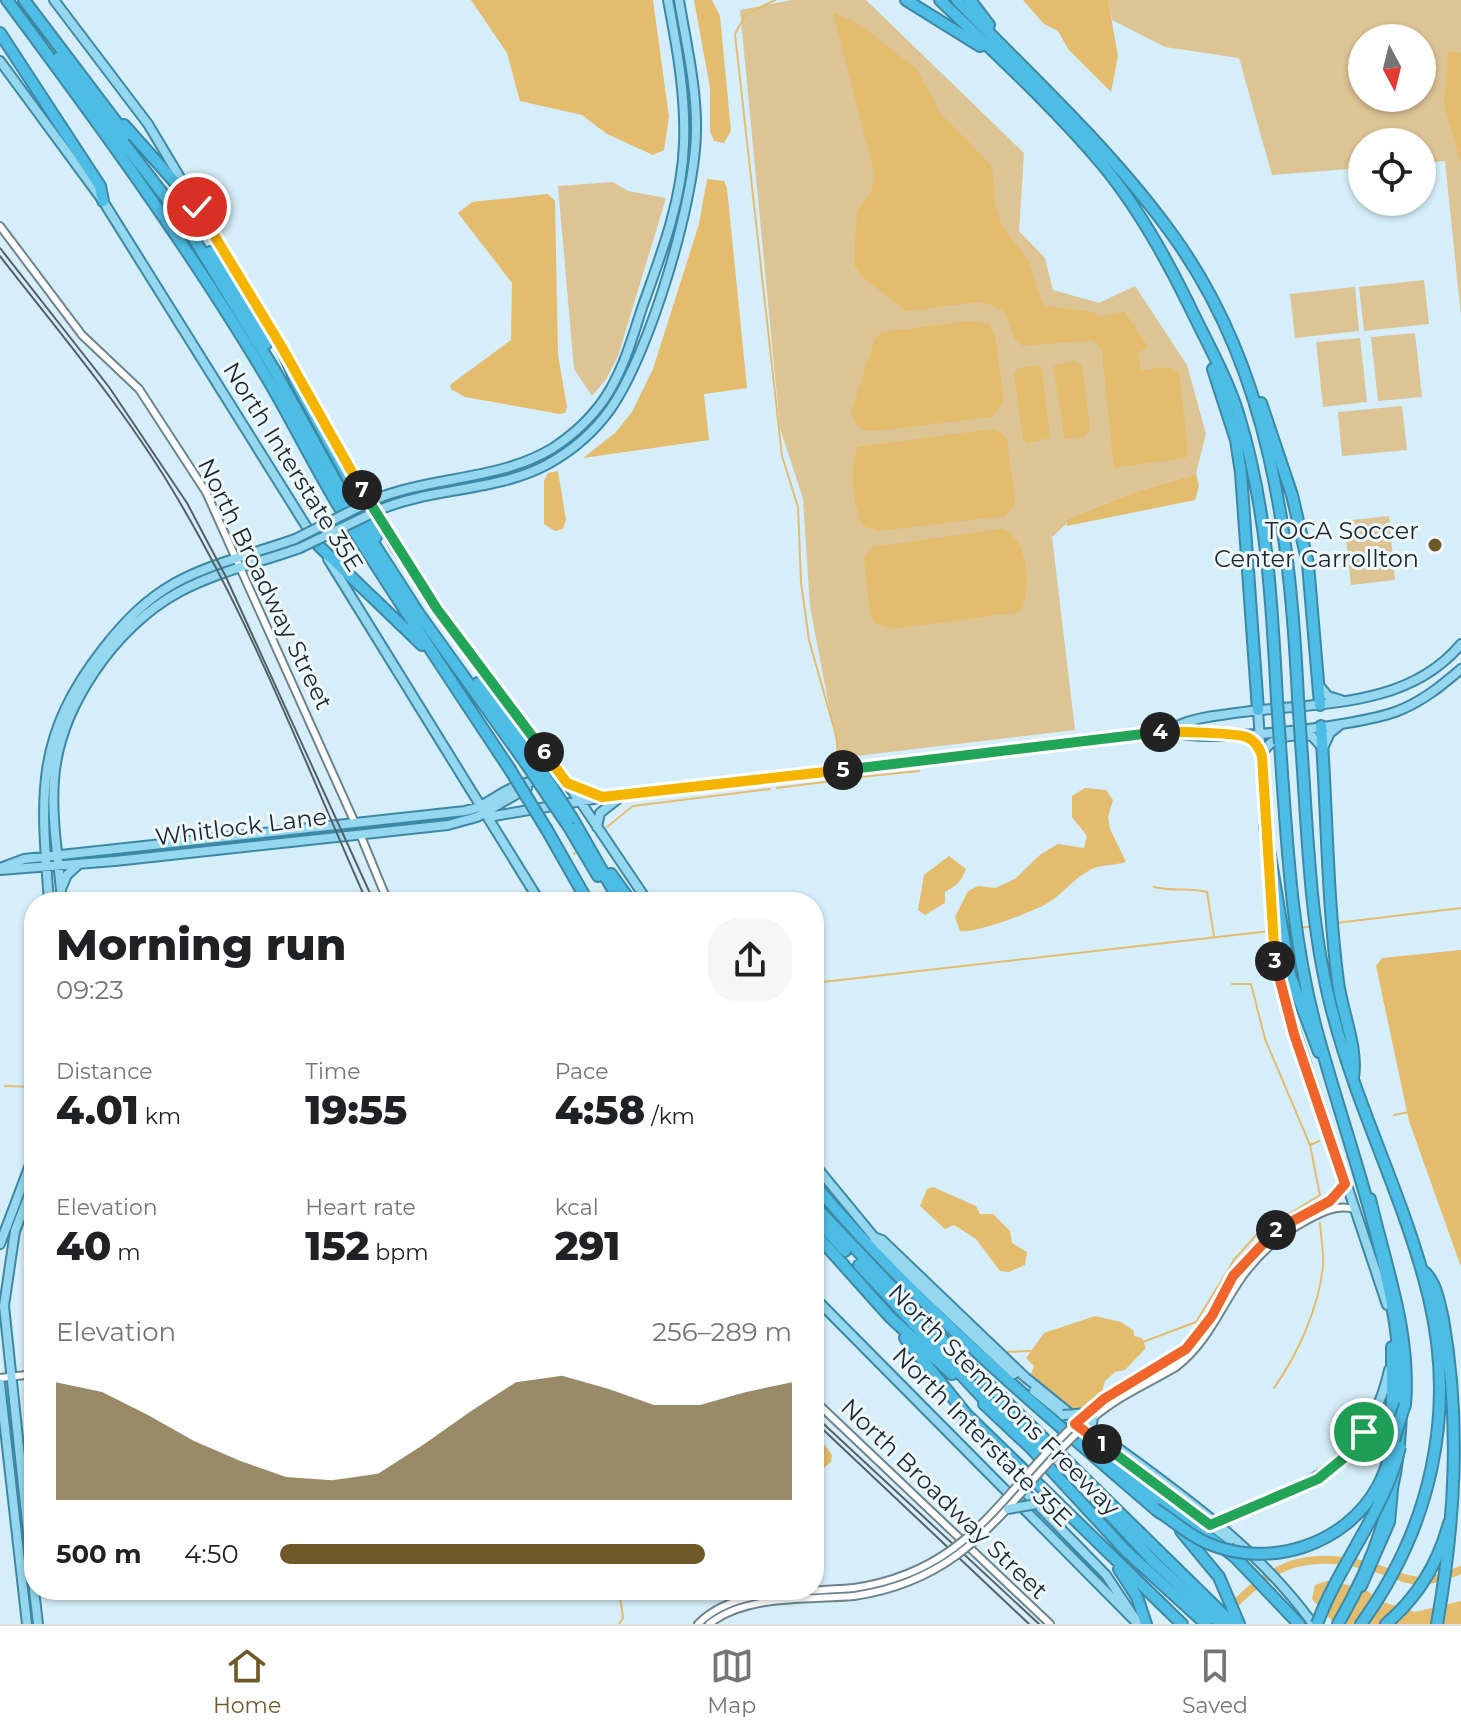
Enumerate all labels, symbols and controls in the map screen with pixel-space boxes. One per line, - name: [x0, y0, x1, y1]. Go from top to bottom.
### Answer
- north arrow: [1348, 24, 1436, 112]
- map controls: [1348, 24, 1436, 216]
- button: locate: [1348, 128, 1436, 216]
- pin: [163, 173, 231, 241]
- icon: check: [175, 185, 219, 229]
- street label: North Interstate 35E: [217, 357, 370, 577]
- street label: North Broadway Street: [192, 453, 339, 714]
- pin: 7: [342, 470, 382, 510]
- text: 7: [355, 476, 369, 503]
- place label: TOCA Soccer Center Carrollton: [1214, 516, 1419, 573]
- marker: TOCA Soccer Center Carrollton: [1426, 536, 1444, 554]
- pin: 4: [1140, 712, 1180, 752]
- text: 4: [1152, 718, 1168, 745]
- pin: 6: [524, 732, 564, 772]
- text: 6: [537, 738, 551, 765]
- pin: 5: [823, 750, 863, 790]
- text: 5: [836, 756, 850, 783]
- street label: Whitlock Lane: [153, 802, 329, 851]
- text: Morning run: [56, 917, 346, 971]
- button: share: [708, 918, 792, 1002]
- pin: 3: [1255, 941, 1295, 981]
- text: 3: [1268, 947, 1282, 974]
- text: 09:23: [56, 974, 124, 1006]
- text: Distance: [56, 1058, 153, 1085]
- text: Time: [305, 1058, 361, 1085]
- text: Pace: [555, 1058, 609, 1085]
- text: 4.01: [56, 1085, 139, 1134]
- text: 19:55: [305, 1085, 407, 1134]
- text: 4:58: [555, 1085, 645, 1134]
- text: km: [139, 1103, 181, 1130]
- text: /km: [645, 1103, 695, 1130]
- text: Elevation: [56, 1194, 158, 1221]
- text: Heart rate: [305, 1194, 416, 1221]
- text: kcal: [555, 1194, 599, 1221]
- pin: 2: [1256, 1210, 1296, 1250]
- text: 2: [1270, 1216, 1282, 1243]
- text: 40: [56, 1221, 111, 1270]
- text: 152: [305, 1221, 370, 1270]
- text: 291: [555, 1221, 621, 1270]
- text: m: [111, 1239, 141, 1266]
- text: bpm: [370, 1239, 429, 1266]
- street label: North Stemmons Freeway: [882, 1278, 1126, 1522]
- text: Elevation: [56, 1316, 176, 1348]
- text: 256–289 m: [652, 1316, 792, 1348]
- street label: North Interstate 35E: [887, 1341, 1078, 1532]
- street label: North Broadway Street: [835, 1392, 1054, 1605]
- pin: [1330, 1398, 1398, 1466]
- icon: arrive: [1342, 1410, 1386, 1454]
- pin: 1: [1082, 1424, 1122, 1464]
- text: 1: [1098, 1430, 1106, 1457]
- text: 500 m: [56, 1538, 141, 1570]
- text: 4:50: [184, 1538, 239, 1570]
- tab: Home: [213, 1644, 281, 1719]
- tab: Map: [707, 1644, 756, 1719]
- tab: Saved: [1182, 1644, 1248, 1719]

